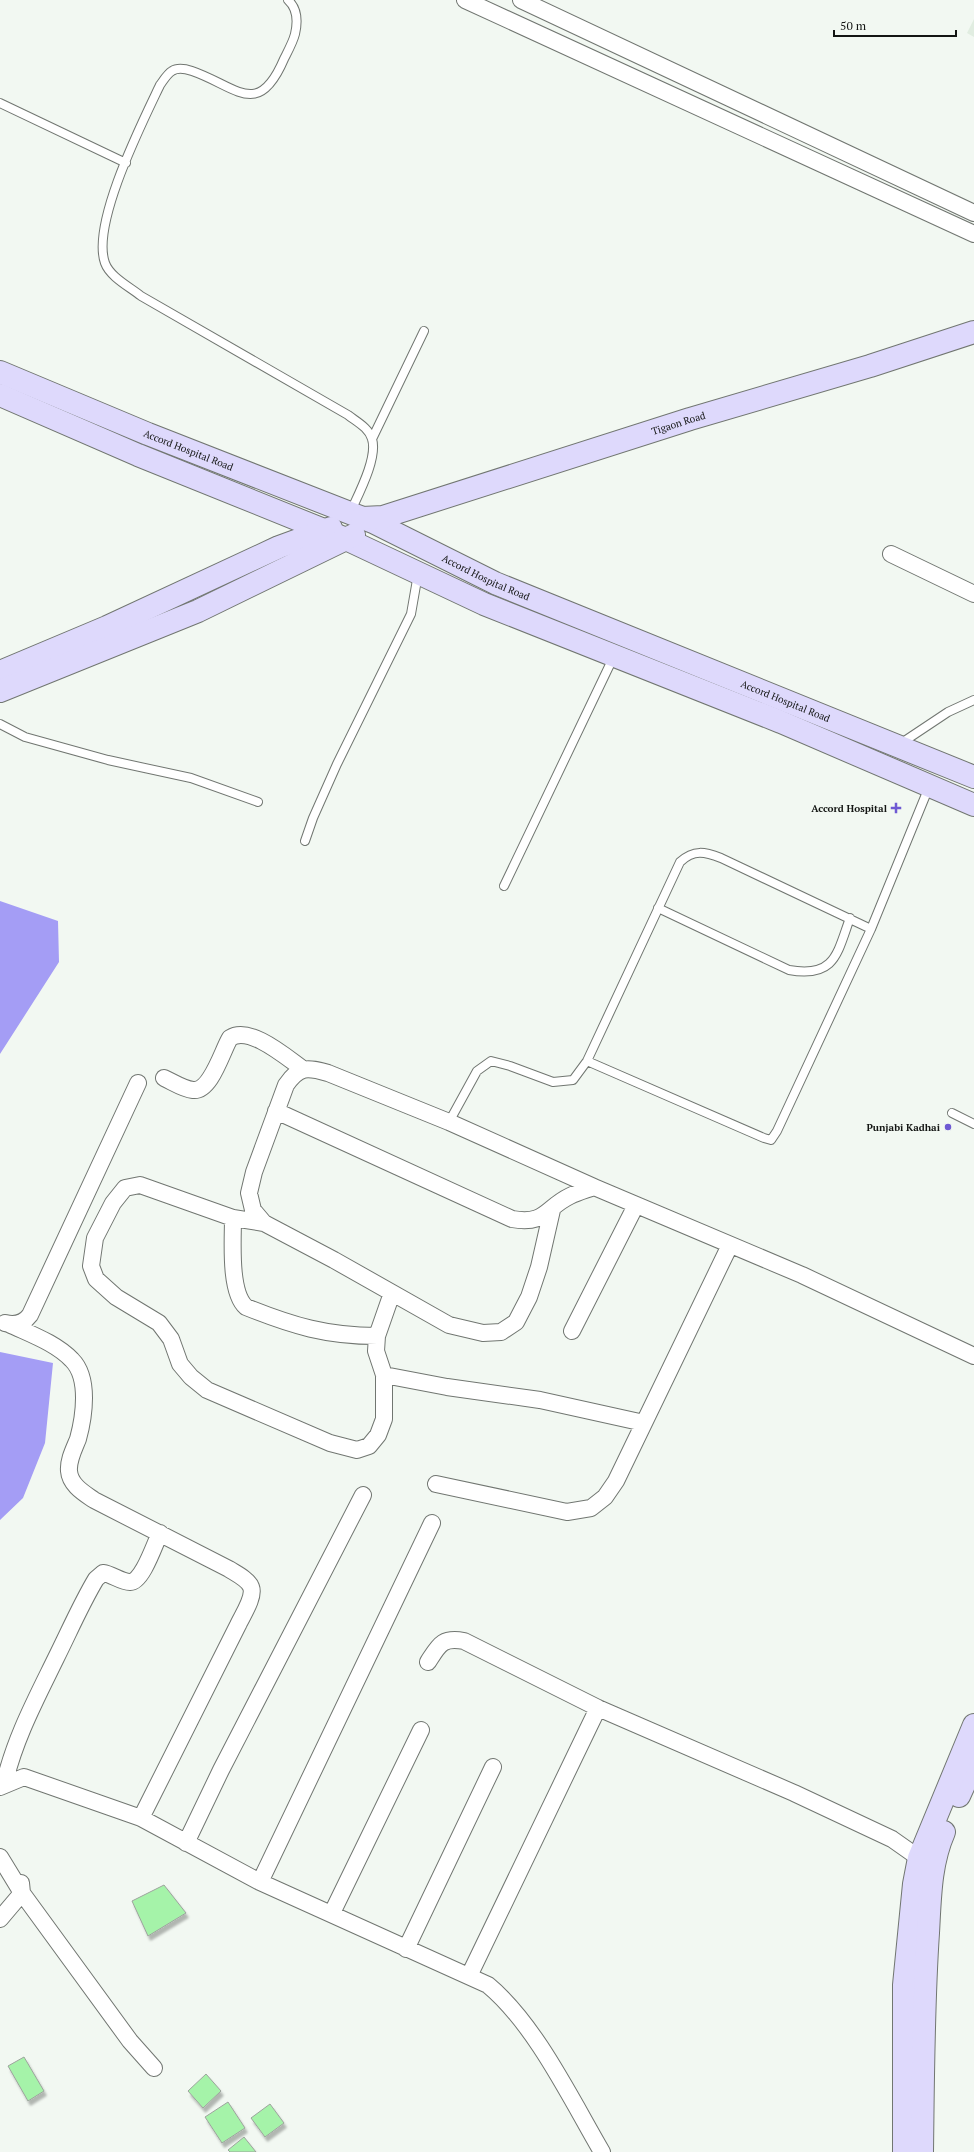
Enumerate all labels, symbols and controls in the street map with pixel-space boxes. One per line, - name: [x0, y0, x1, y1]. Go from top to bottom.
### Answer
- scale bar: [834, 12, 956, 38]
- text: 50 m: [840, 18, 867, 33]
- street label: Tigaon Road: [650, 408, 707, 437]
- street label: Accord Hospital Road: [142, 426, 236, 473]
- street label: Accord Hospital Road: [440, 551, 532, 603]
- street label: Accord Hospital Road: [739, 677, 833, 725]
- place label: Accord Hospital: [811, 802, 888, 815]
- marker: Accord Hospital: [890, 802, 902, 814]
- place label: Punjabi Kadhai: [866, 1121, 941, 1134]
- marker: Punjabi Kadhai: [943, 1122, 953, 1132]

